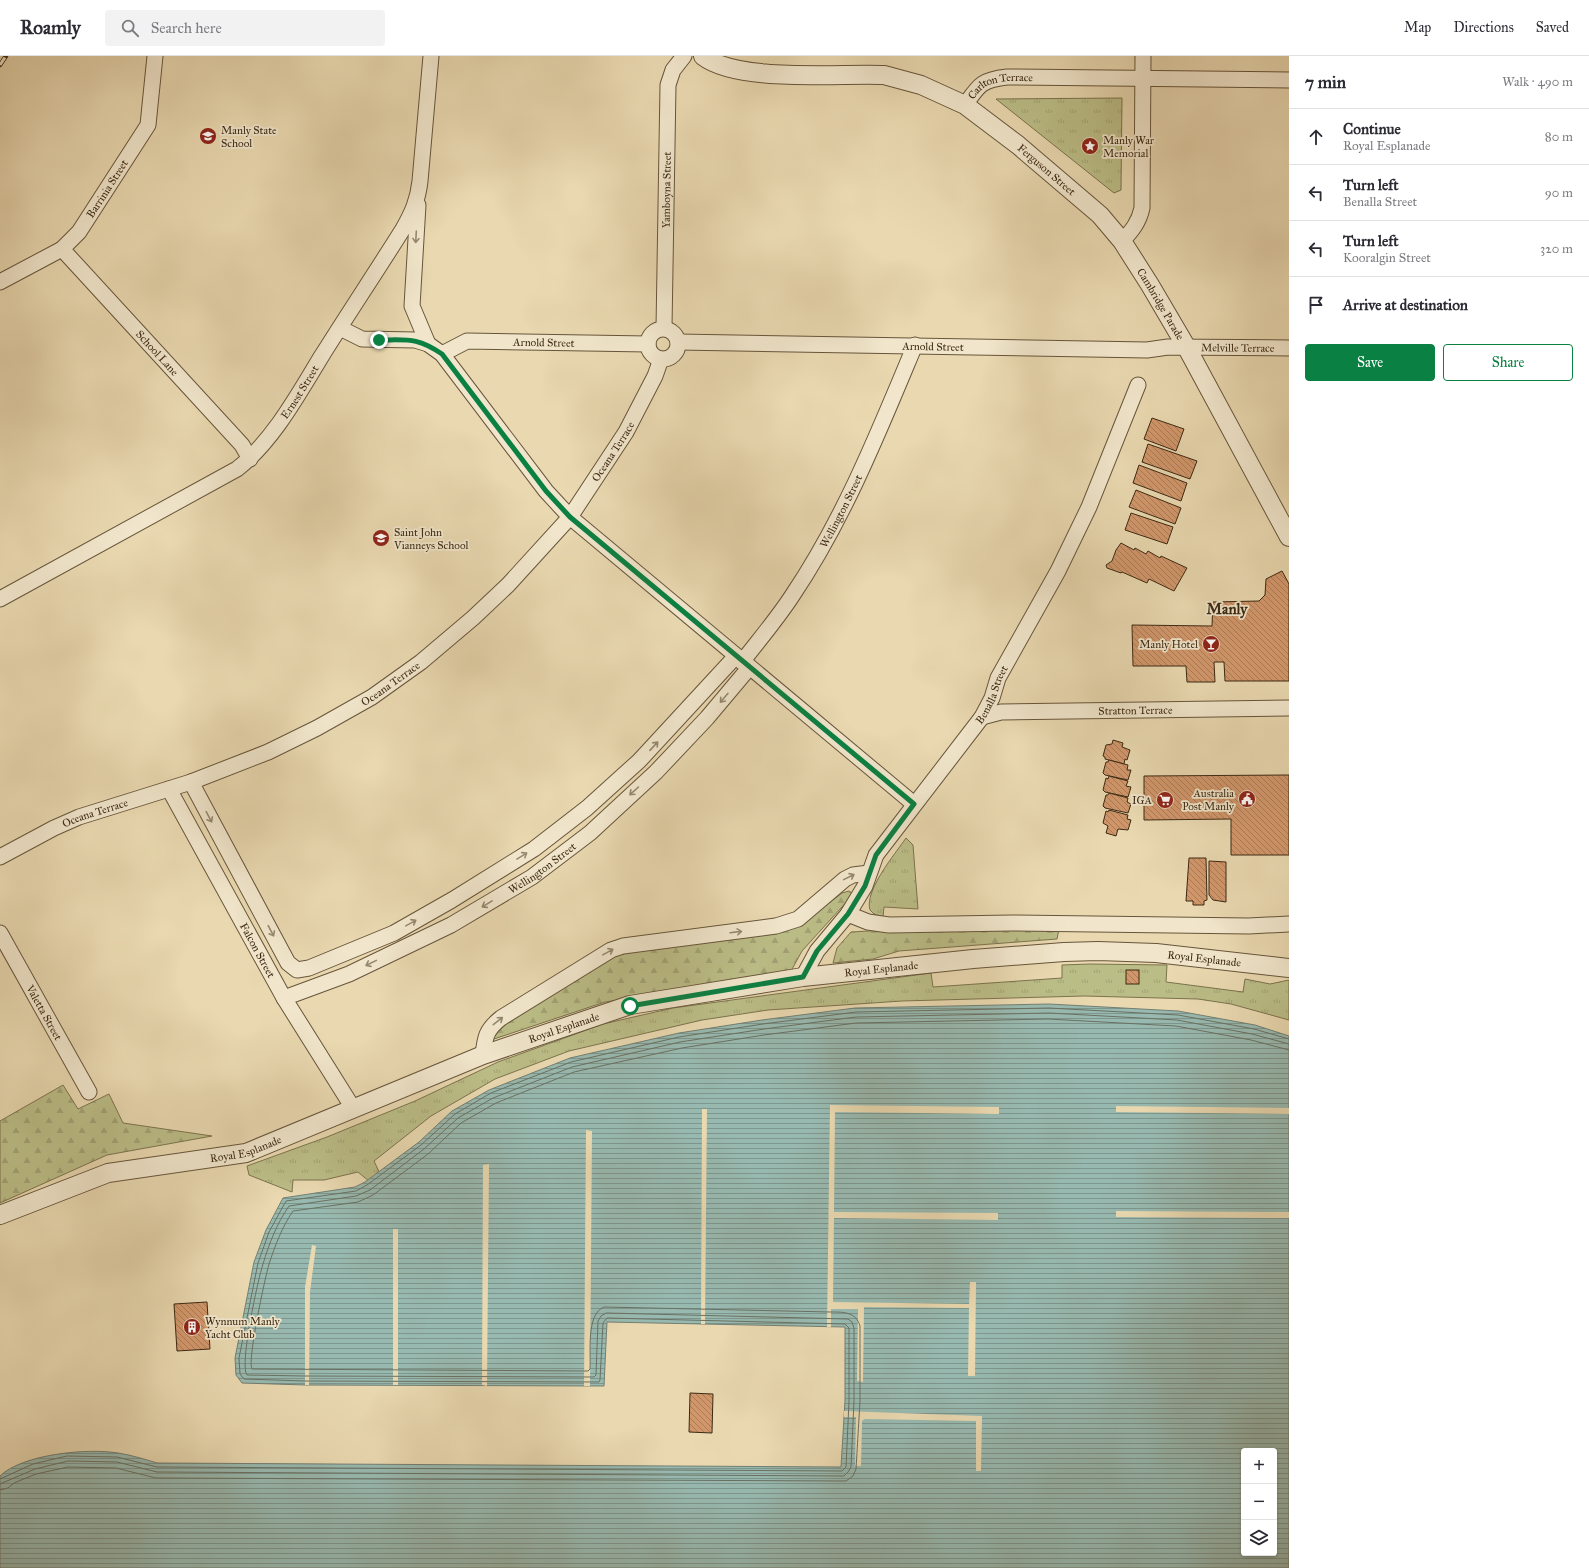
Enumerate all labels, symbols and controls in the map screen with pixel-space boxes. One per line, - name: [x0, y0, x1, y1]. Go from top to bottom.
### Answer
- search box: [105, 10, 385, 46]
- text: Roamly: [20, 16, 81, 39]
- icon: search: [119, 17, 141, 39]
- text: Search here: [151, 19, 222, 37]
- text: Map: [1404, 19, 1431, 36]
- text: Directions: [1453, 19, 1514, 36]
- text: Saved: [1536, 19, 1569, 36]
- street label: Carlton Terrace: [965, 71, 1033, 102]
- text: 7 min: [1305, 72, 1346, 93]
- text: Walk · 490 m: [1502, 74, 1573, 90]
- text: Continue: [1343, 120, 1401, 138]
- place label: Manly State School: [221, 124, 277, 150]
- school or university icon: Manly State School: [198, 126, 218, 146]
- icon: ahead: [1305, 126, 1327, 148]
- text: 80 m: [1545, 129, 1573, 145]
- place label: Manly War Memorial: [1103, 134, 1155, 160]
- place icon: Manly War Memorial: [1080, 136, 1100, 156]
- text: Royal Esplanade: [1343, 138, 1430, 154]
- street label: Ferguson Street: [1015, 142, 1078, 198]
- street label: Yamboyna Street: [660, 152, 674, 228]
- street label: Barrinia Street: [84, 157, 131, 220]
- text: Turn left: [1343, 176, 1399, 194]
- icon: left: [1305, 182, 1327, 204]
- text: 90 m: [1545, 185, 1573, 201]
- text: Benalla Street: [1343, 194, 1417, 210]
- one-way arrow: [412, 230, 420, 243]
- text: Turn left: [1343, 232, 1399, 250]
- icon: left: [1305, 238, 1327, 260]
- text: 320 m: [1540, 241, 1573, 257]
- text: Kooralgin Street: [1343, 250, 1431, 266]
- street label: Cambridge Parade: [1134, 266, 1187, 343]
- icon: arrive: [1305, 294, 1327, 316]
- text: Arrive at destination: [1343, 296, 1468, 314]
- street label: School Lane: [133, 328, 181, 379]
- route end: [370, 331, 388, 349]
- street label: Arnold Street: [512, 336, 575, 350]
- street label: Arnold Street: [901, 340, 964, 354]
- street label: Melville Terrace: [1201, 341, 1275, 355]
- button: Save: [1305, 344, 1435, 381]
- button: Share: [1443, 344, 1573, 381]
- street label: Ernest Street: [278, 363, 322, 421]
- street label: Oceana Terrace: [589, 419, 637, 484]
- street label: Wellington Street: [817, 473, 865, 550]
- place label: Saint John Vianneys School: [393, 526, 469, 552]
- school or university icon: Saint John Vianneys School: [371, 528, 391, 548]
- district label: Manly: [1207, 600, 1248, 619]
- bar icon: Manly Hotel: [1201, 634, 1221, 654]
- place label: Manly Hotel: [1139, 638, 1198, 651]
- street label: Oceana Terrace: [359, 659, 423, 709]
- street label: Benalla Street: [973, 663, 1011, 727]
- one-way arrow: [719, 692, 728, 703]
- street label: Stratton Terrace: [1098, 704, 1173, 718]
- one-way arrow: [649, 741, 658, 751]
- one-way arrow: [629, 787, 639, 796]
- place label: Australia Post Manly: [1182, 787, 1235, 813]
- public building icon: Australia Post Manly: [1237, 789, 1257, 809]
- supermarket icon: IGA: [1155, 790, 1175, 810]
- place label: IGA: [1132, 794, 1153, 807]
- street label: Oceana Terrace: [60, 796, 130, 831]
- one-way arrow: [206, 810, 214, 822]
- street label: Wellington Street: [506, 840, 579, 897]
- one-way arrow: [516, 852, 527, 860]
- one-way arrow: [843, 873, 855, 880]
- one-way arrow: [481, 901, 493, 909]
- one-way arrow: [405, 919, 417, 926]
- street label: Falcon Street: [237, 921, 278, 980]
- one-way arrow: [267, 925, 275, 937]
- one-way arrow: [729, 928, 742, 935]
- one-way arrow: [602, 948, 614, 956]
- street label: Royal Esplanade: [1167, 948, 1242, 970]
- street label: Royal Esplanade: [844, 959, 919, 980]
- one-way arrow: [366, 960, 378, 967]
- street label: Valetta Street: [23, 982, 65, 1043]
- route start: [621, 997, 639, 1015]
- street label: Royal Esplanade: [527, 1010, 601, 1046]
- one-way arrow: [492, 1016, 503, 1025]
- street label: Royal Esplanade: [209, 1133, 284, 1165]
- place label: Wynnum Manly Yacht Club: [205, 1315, 281, 1341]
- building icon: Wynnum Manly Yacht Club: [182, 1317, 202, 1337]
- map controls: [1241, 1448, 1277, 1556]
- button: +: [1241, 1448, 1277, 1484]
- button: −: [1241, 1484, 1277, 1520]
- button: layers: [1241, 1520, 1277, 1556]

